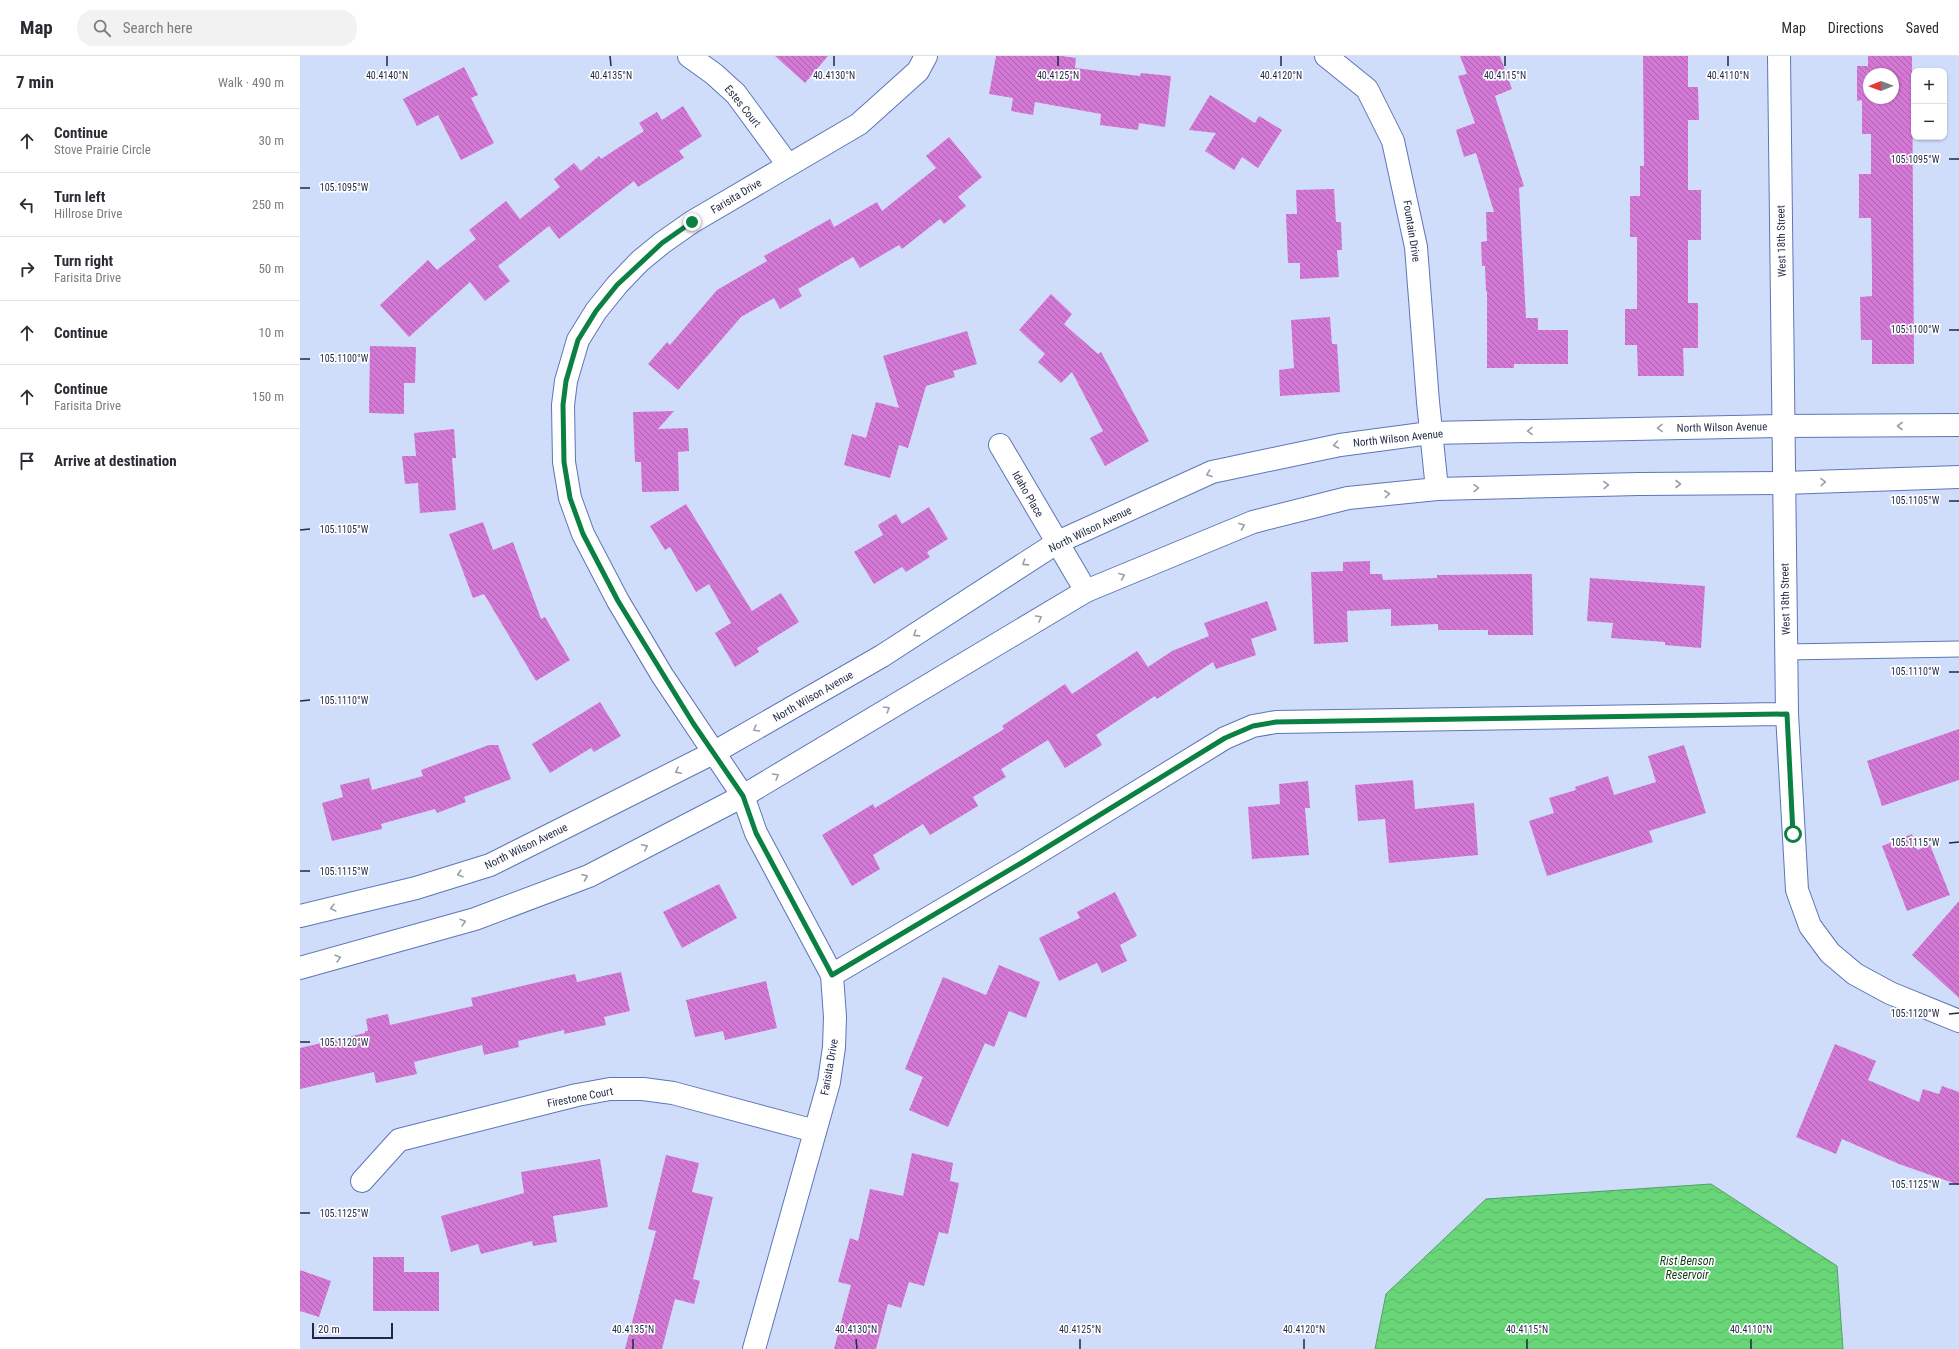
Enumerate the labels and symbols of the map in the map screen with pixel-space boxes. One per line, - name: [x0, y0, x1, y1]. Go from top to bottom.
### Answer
- north arrow: [1863, 68, 1899, 104]
- text: 40.4140°N: [366, 70, 408, 81]
- text: 40.4135°N: [590, 70, 632, 81]
- text: 40.4130°N: [813, 70, 855, 81]
- text: 40.4125°N: [1037, 70, 1079, 81]
- text: 40.4120°N: [1260, 70, 1302, 81]
- text: 40.4115°N: [1484, 70, 1526, 81]
- text: 40.4110°N: [1707, 70, 1749, 81]
- street label: Estes Court: [722, 83, 764, 130]
- text: 105.1095°W: [1891, 154, 1940, 165]
- street label: Farisita Drive: [709, 176, 764, 217]
- text: 105.1095°W: [320, 182, 369, 193]
- street label: Fountain Drive: [1400, 199, 1423, 263]
- street label: West 18th Street: [1774, 205, 1789, 277]
- route end: [683, 213, 701, 231]
- text: 105.1100°W: [1891, 324, 1940, 335]
- text: 105.1100°W: [320, 353, 369, 364]
- street label: North Wilson Avenue: [1677, 420, 1767, 435]
- one-way arrow: [1897, 422, 1903, 430]
- one-way arrow: [1657, 424, 1663, 433]
- street label: North Wilson Avenue: [1352, 427, 1444, 450]
- one-way arrow: [1527, 427, 1533, 435]
- one-way arrow: [1333, 441, 1339, 449]
- street label: Idaho Place: [1009, 469, 1046, 520]
- one-way arrow: [1206, 469, 1213, 477]
- one-way arrow: [1820, 478, 1826, 486]
- one-way arrow: [1603, 480, 1609, 489]
- one-way arrow: [1675, 480, 1681, 488]
- one-way arrow: [1473, 484, 1479, 492]
- one-way arrow: [1384, 490, 1390, 499]
- text: 105.1105°W: [1891, 495, 1940, 506]
- street label: North Wilson Avenue: [1047, 504, 1134, 555]
- one-way arrow: [1239, 523, 1246, 531]
- text: 105.1105°W: [320, 524, 369, 535]
- one-way arrow: [1022, 558, 1029, 566]
- street label: West 18th Street: [1778, 563, 1793, 635]
- one-way arrow: [1118, 573, 1125, 581]
- one-way arrow: [1035, 616, 1042, 623]
- one-way arrow: [913, 629, 920, 637]
- text: 105.1110°W: [1891, 666, 1940, 677]
- street label: North Wilson Avenue: [771, 668, 856, 725]
- text: 105.1110°W: [320, 695, 369, 706]
- one-way arrow: [883, 707, 890, 714]
- one-way arrow: [753, 725, 760, 732]
- one-way arrow: [675, 766, 683, 774]
- one-way arrow: [772, 774, 779, 781]
- street label: North Wilson Avenue: [483, 821, 570, 872]
- route start: [1784, 825, 1802, 843]
- text: 105.1115°W: [1891, 837, 1940, 848]
- one-way arrow: [641, 844, 648, 852]
- text: 105.1115°W: [320, 866, 369, 877]
- one-way arrow: [457, 869, 464, 878]
- one-way arrow: [581, 874, 588, 882]
- one-way arrow: [330, 904, 337, 912]
- one-way arrow: [459, 918, 466, 927]
- one-way arrow: [334, 954, 341, 963]
- text: 105.1120°W: [1891, 1008, 1940, 1019]
- text: 105.1120°W: [320, 1037, 369, 1048]
- street label: Farisita Drive: [818, 1038, 841, 1096]
- street label: Firestone Court: [546, 1085, 614, 1110]
- text: 105.1125°W: [1891, 1179, 1940, 1190]
- text: 105.1125°W: [320, 1208, 369, 1219]
- water label: Rist Benson Reservoir: [1660, 1254, 1715, 1282]
- scale bar: [312, 1321, 393, 1340]
- text: 40.4135°N: [612, 1324, 654, 1335]
- text: 40.4130°N: [835, 1324, 877, 1335]
- text: 40.4125°N: [1059, 1324, 1101, 1335]
- text: 40.4120°N: [1283, 1324, 1325, 1335]
- text: 40.4115°N: [1506, 1324, 1548, 1335]
- text: 40.4110°N: [1730, 1324, 1772, 1335]

